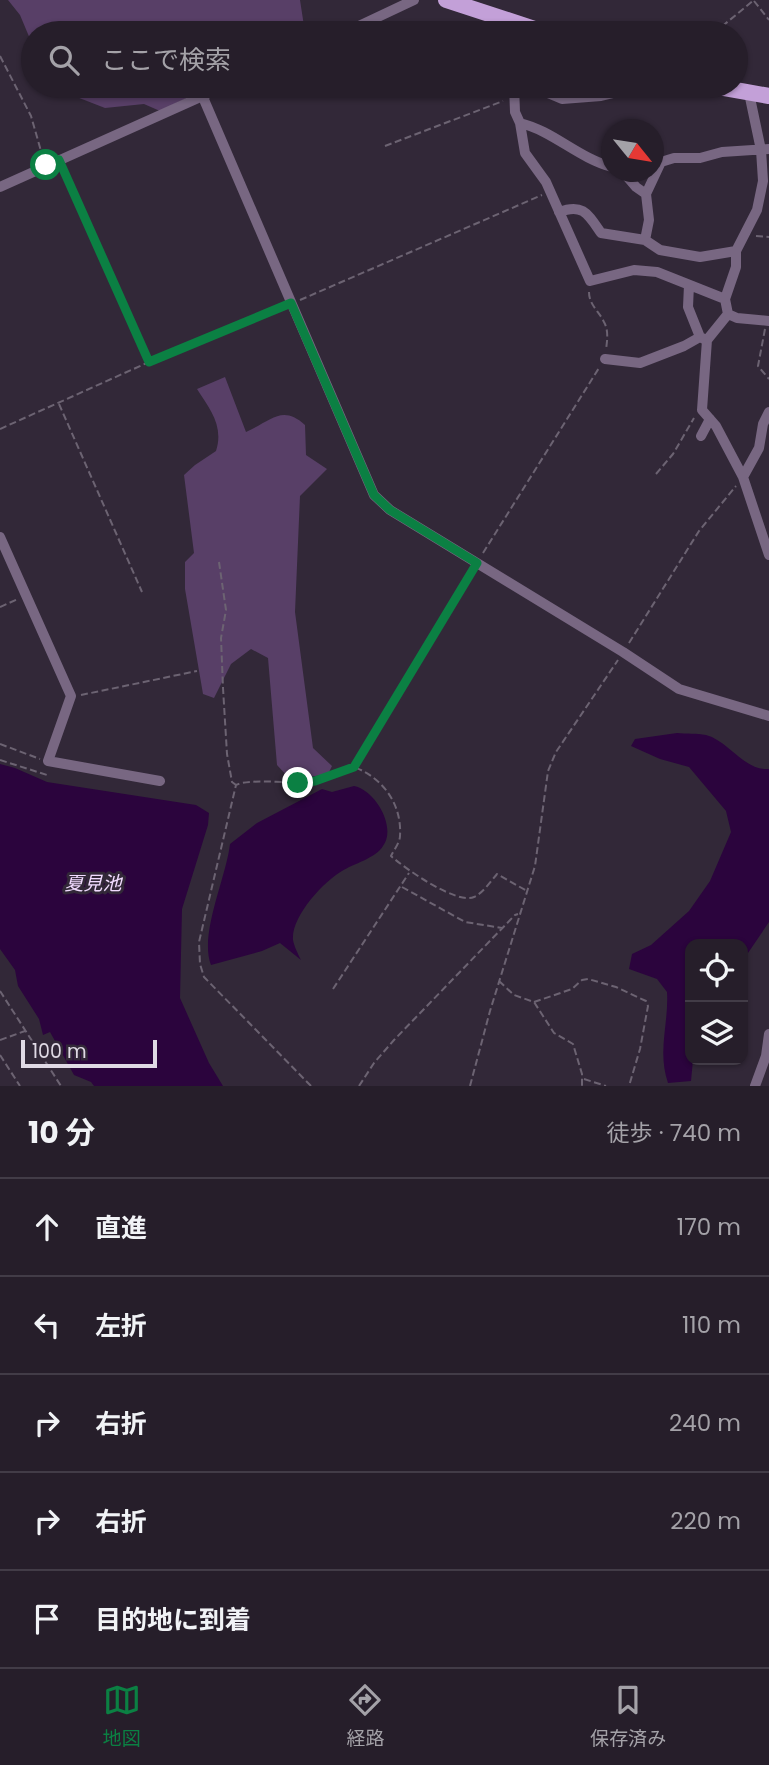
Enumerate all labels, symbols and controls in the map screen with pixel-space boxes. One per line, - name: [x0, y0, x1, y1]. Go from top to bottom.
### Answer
- search box: [21, 21, 748, 98]
- icon: search: [45, 41, 83, 79]
- text: ここで検索: [101, 42, 231, 78]
- north arrow: [601, 119, 664, 182]
- route start: [30, 149, 61, 180]
- route end: [282, 767, 313, 798]
- water label: 夏見池: [64, 870, 123, 897]
- map controls: [685, 939, 748, 1065]
- button: locate: [685, 939, 748, 1002]
- button: layers: [685, 1002, 748, 1065]
- scale bar: [21, 1037, 158, 1069]
- text: 100 m: [32, 1038, 87, 1065]
- text: 10 分: [28, 1111, 95, 1154]
- text: 徒歩 · 740 m: [607, 1117, 741, 1149]
- icon: ahead: [28, 1208, 66, 1246]
- text: 直進: [95, 1210, 147, 1246]
- text: 170 m: [677, 1211, 741, 1243]
- icon: left: [28, 1306, 66, 1344]
- text: 左折: [95, 1308, 147, 1344]
- text: 110 m: [682, 1309, 741, 1341]
- icon: right: [28, 1404, 66, 1442]
- text: 右折: [95, 1406, 147, 1442]
- text: 240 m: [669, 1407, 741, 1439]
- icon: right: [28, 1502, 66, 1540]
- text: 右折: [95, 1504, 147, 1540]
- text: 220 m: [670, 1505, 741, 1537]
- icon: arrive: [28, 1600, 66, 1638]
- text: 目的地に到着: [95, 1602, 251, 1638]
- tab: 地図: [103, 1681, 141, 1753]
- tab: 経路: [346, 1681, 384, 1753]
- tab: 保存済み: [590, 1681, 666, 1753]

